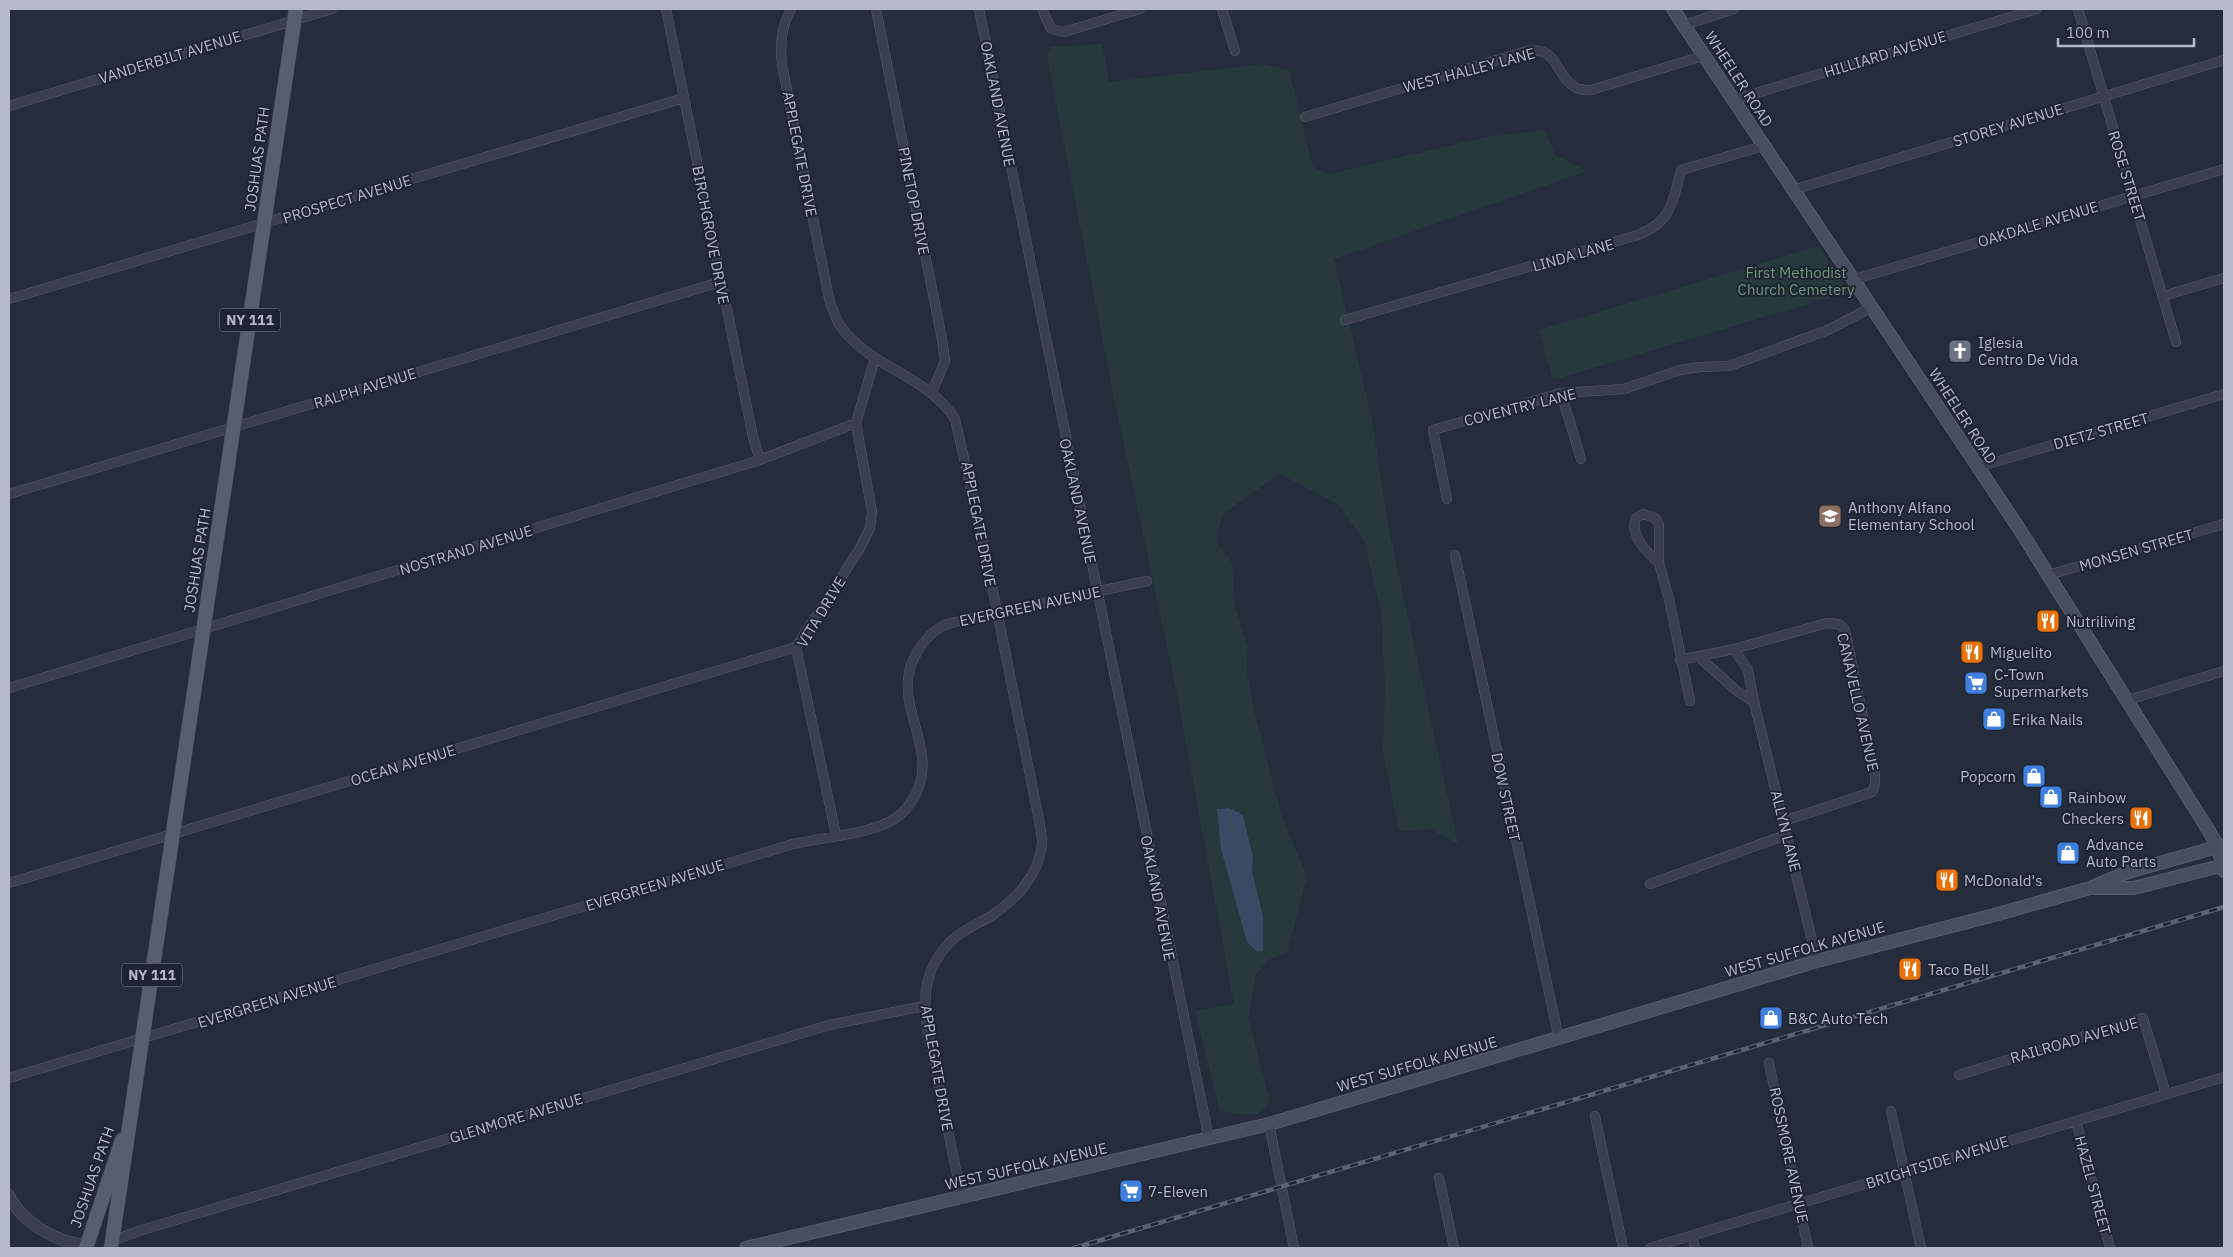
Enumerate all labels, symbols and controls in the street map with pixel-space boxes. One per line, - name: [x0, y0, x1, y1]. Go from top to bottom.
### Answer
- scale bar: [2058, 15, 2194, 47]
- text: 100 m: [2066, 23, 2110, 42]
- street label: VANDERBILT AVENUE: [96, 26, 244, 88]
- street label: HILLIARD AVENUE: [1822, 26, 1948, 82]
- street label: WHEELER ROAD: [1701, 28, 1777, 130]
- street label: OAKLAND AVENUE: [977, 40, 1019, 168]
- street label: WEST HALLEY LANE: [1401, 43, 1537, 97]
- street label: APPLEGATE DRIVE: [779, 90, 821, 218]
- street label: STOREY AVENUE: [1951, 99, 2065, 151]
- street label: JOSHUAS PATH: [240, 105, 274, 213]
- street label: ROSE STREET: [2104, 128, 2150, 224]
- street label: PINETOP DRIVE: [894, 145, 934, 257]
- street label: BIRCHGROVE DRIVE: [688, 164, 734, 306]
- street label: PROSPECT AVENUE: [280, 170, 414, 228]
- street label: OAKDALE AVENUE: [1975, 197, 2101, 251]
- street label: LINDA LANE: [1530, 234, 1616, 276]
- park label: First Methodist Church Cemetery: [1738, 263, 1855, 299]
- road number: NY 111: [220, 308, 280, 332]
- place label: Iglesia Centro De Vida: [1978, 333, 2078, 369]
- church icon: Iglesia Centro De Vida: [1947, 338, 1973, 364]
- street label: RALPH AVENUE: [311, 363, 419, 413]
- street label: WHEELER ROAD: [1925, 365, 2001, 467]
- street label: COVENTRY LANE: [1462, 384, 1578, 430]
- street label: DIETZ STREET: [2051, 408, 2151, 454]
- street label: OAKLAND AVENUE: [1055, 437, 1101, 565]
- street label: APPLEGATE DRIVE: [958, 460, 1000, 588]
- place label: Anthony Alfano Elementary School: [1848, 498, 1975, 534]
- school or university icon: Anthony Alfano Elementary School: [1817, 503, 1843, 529]
- street label: JOSHUAS PATH: [179, 506, 215, 614]
- street label: NOSTRAND AVENUE: [397, 521, 535, 579]
- street label: MONSEN STREET: [2077, 525, 2196, 575]
- street label: VITA DRIVE: [792, 573, 850, 651]
- street label: EVERGREEN AVENUE: [958, 582, 1102, 630]
- restaurant icon: Nutriliving: [2035, 608, 2061, 634]
- place label: Nutriliving: [2066, 612, 2135, 631]
- street label: CANAVELLO AVENUE: [1833, 631, 1883, 773]
- restaurant icon: Miguelito: [1959, 639, 1985, 665]
- place label: Miguelito: [1990, 643, 2052, 662]
- place label: C‑Town Supermarkets: [1994, 665, 2089, 701]
- supermarket icon: C‑Town Supermarkets: [1963, 670, 1989, 696]
- shop icon: Erika Nails: [1981, 706, 2007, 732]
- place label: Erika Nails: [2012, 710, 2083, 729]
- street label: OCEAN AVENUE: [348, 740, 458, 790]
- street label: DOW STREET: [1487, 751, 1525, 844]
- shop icon: Popcorn: [2021, 763, 2047, 789]
- place label: Popcorn: [1960, 767, 2016, 786]
- shop icon: Rainbow: [2038, 784, 2064, 810]
- street label: ALLYN LANE: [1767, 788, 1805, 874]
- place label: Rainbow: [2068, 788, 2127, 807]
- restaurant icon: Checkers: [2128, 805, 2154, 831]
- place label: Checkers: [2062, 809, 2124, 828]
- street label: OAKLAND AVENUE: [1137, 834, 1179, 962]
- place label: Advance Auto Parts: [2086, 835, 2156, 871]
- shop icon: Advance Auto Parts: [2055, 840, 2081, 866]
- street label: EVERGREEN AVENUE: [583, 855, 727, 915]
- restaurant icon: McDonald's: [1934, 867, 1960, 893]
- place label: McDonald's: [1964, 871, 2042, 890]
- street label: WEST SUFFOLK AVENUE: [1723, 917, 1887, 981]
- restaurant icon: Taco Bell: [1897, 956, 1923, 982]
- place label: Taco Bell: [1928, 960, 1989, 979]
- road number: NY 111: [122, 964, 182, 986]
- street label: EVERGREEN AVENUE: [195, 972, 339, 1032]
- street label: APPLEGATE DRIVE: [917, 1004, 957, 1132]
- shop icon: B&C Auto Tech: [1758, 1005, 1784, 1031]
- place label: B&C Auto Tech: [1788, 1009, 1888, 1028]
- street label: RAILROAD AVENUE: [2008, 1013, 2140, 1067]
- street label: WEST SUFFOLK AVENUE: [1335, 1032, 1499, 1096]
- street label: ROSSMORE AVENUE: [1765, 1085, 1813, 1225]
- street label: GLENMORE AVENUE: [447, 1089, 585, 1147]
- street label: JOSHUAS PATH: [66, 1124, 118, 1230]
- street label: BRIGHTSIDE AVENUE: [1863, 1131, 2011, 1193]
- street label: HAZEL STREET: [2071, 1134, 2115, 1237]
- street label: WEST SUFFOLK AVENUE: [943, 1138, 1109, 1194]
- supermarket icon: 7-Eleven: [1118, 1178, 1144, 1204]
- place label: 7-Eleven: [1148, 1182, 1208, 1201]

